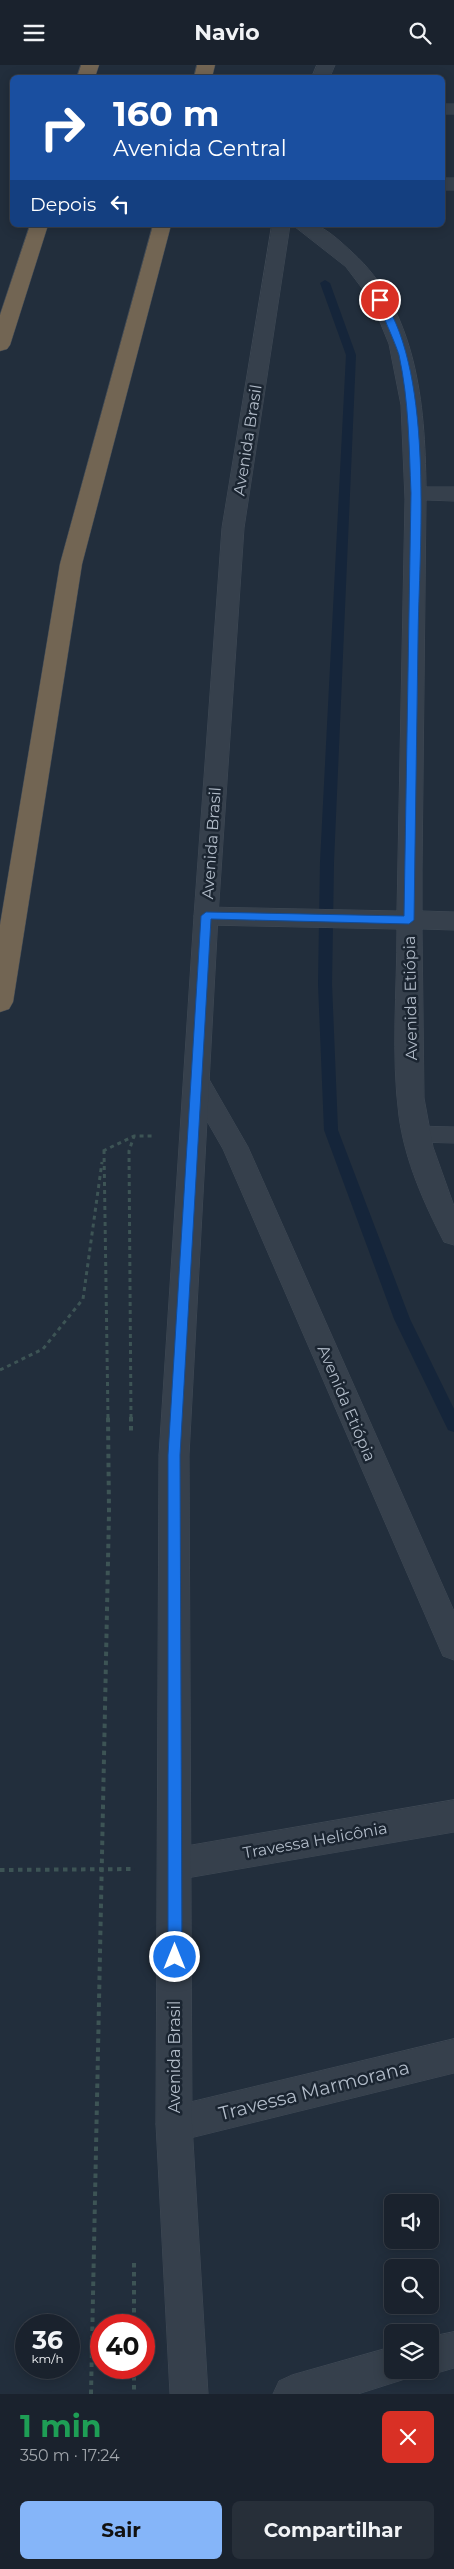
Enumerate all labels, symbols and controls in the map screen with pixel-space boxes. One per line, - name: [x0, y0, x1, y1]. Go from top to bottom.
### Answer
- icon: menu: [20, 19, 48, 47]
- text: Navio: [194, 19, 260, 46]
- icon: search: [406, 19, 434, 47]
- text: 160 m: [113, 92, 219, 135]
- icon: right: [30, 95, 95, 160]
- text: Avenida Central: [113, 135, 287, 162]
- icon: left: [106, 190, 134, 218]
- text: Depois: [30, 193, 96, 216]
- pin: [359, 279, 401, 321]
- icon: arrive: [366, 286, 394, 314]
- street label: Avenida Brasil: [229, 383, 266, 497]
- street label: Avenida Brasil: [198, 786, 225, 900]
- street label: Avenida Etiópia: [400, 936, 421, 1060]
- street label: Avenida Etiópia: [313, 1342, 380, 1464]
- street label: Travessa Helicônia: [242, 1818, 389, 1863]
- position arrow: [148, 1930, 200, 1982]
- street label: Avenida Brasil: [165, 2001, 184, 2113]
- street label: Travessa Marmorana: [216, 2056, 412, 2125]
- map controls: [384, 2194, 439, 2379]
- button: sound: [384, 2194, 439, 2249]
- button: search: [384, 2259, 439, 2314]
- speed limit sign: 40: [90, 2314, 155, 2379]
- button: layers: [384, 2324, 439, 2379]
- text: 36: [32, 2325, 63, 2355]
- text: km/h: [31, 2351, 64, 2366]
- text: 1 min: [20, 2408, 101, 2445]
- button: close: [382, 2411, 434, 2463]
- text: 350 m · 17:24: [20, 2446, 120, 2465]
- button: Sair: [20, 2501, 222, 2559]
- button: Compartilhar: [232, 2501, 434, 2559]

